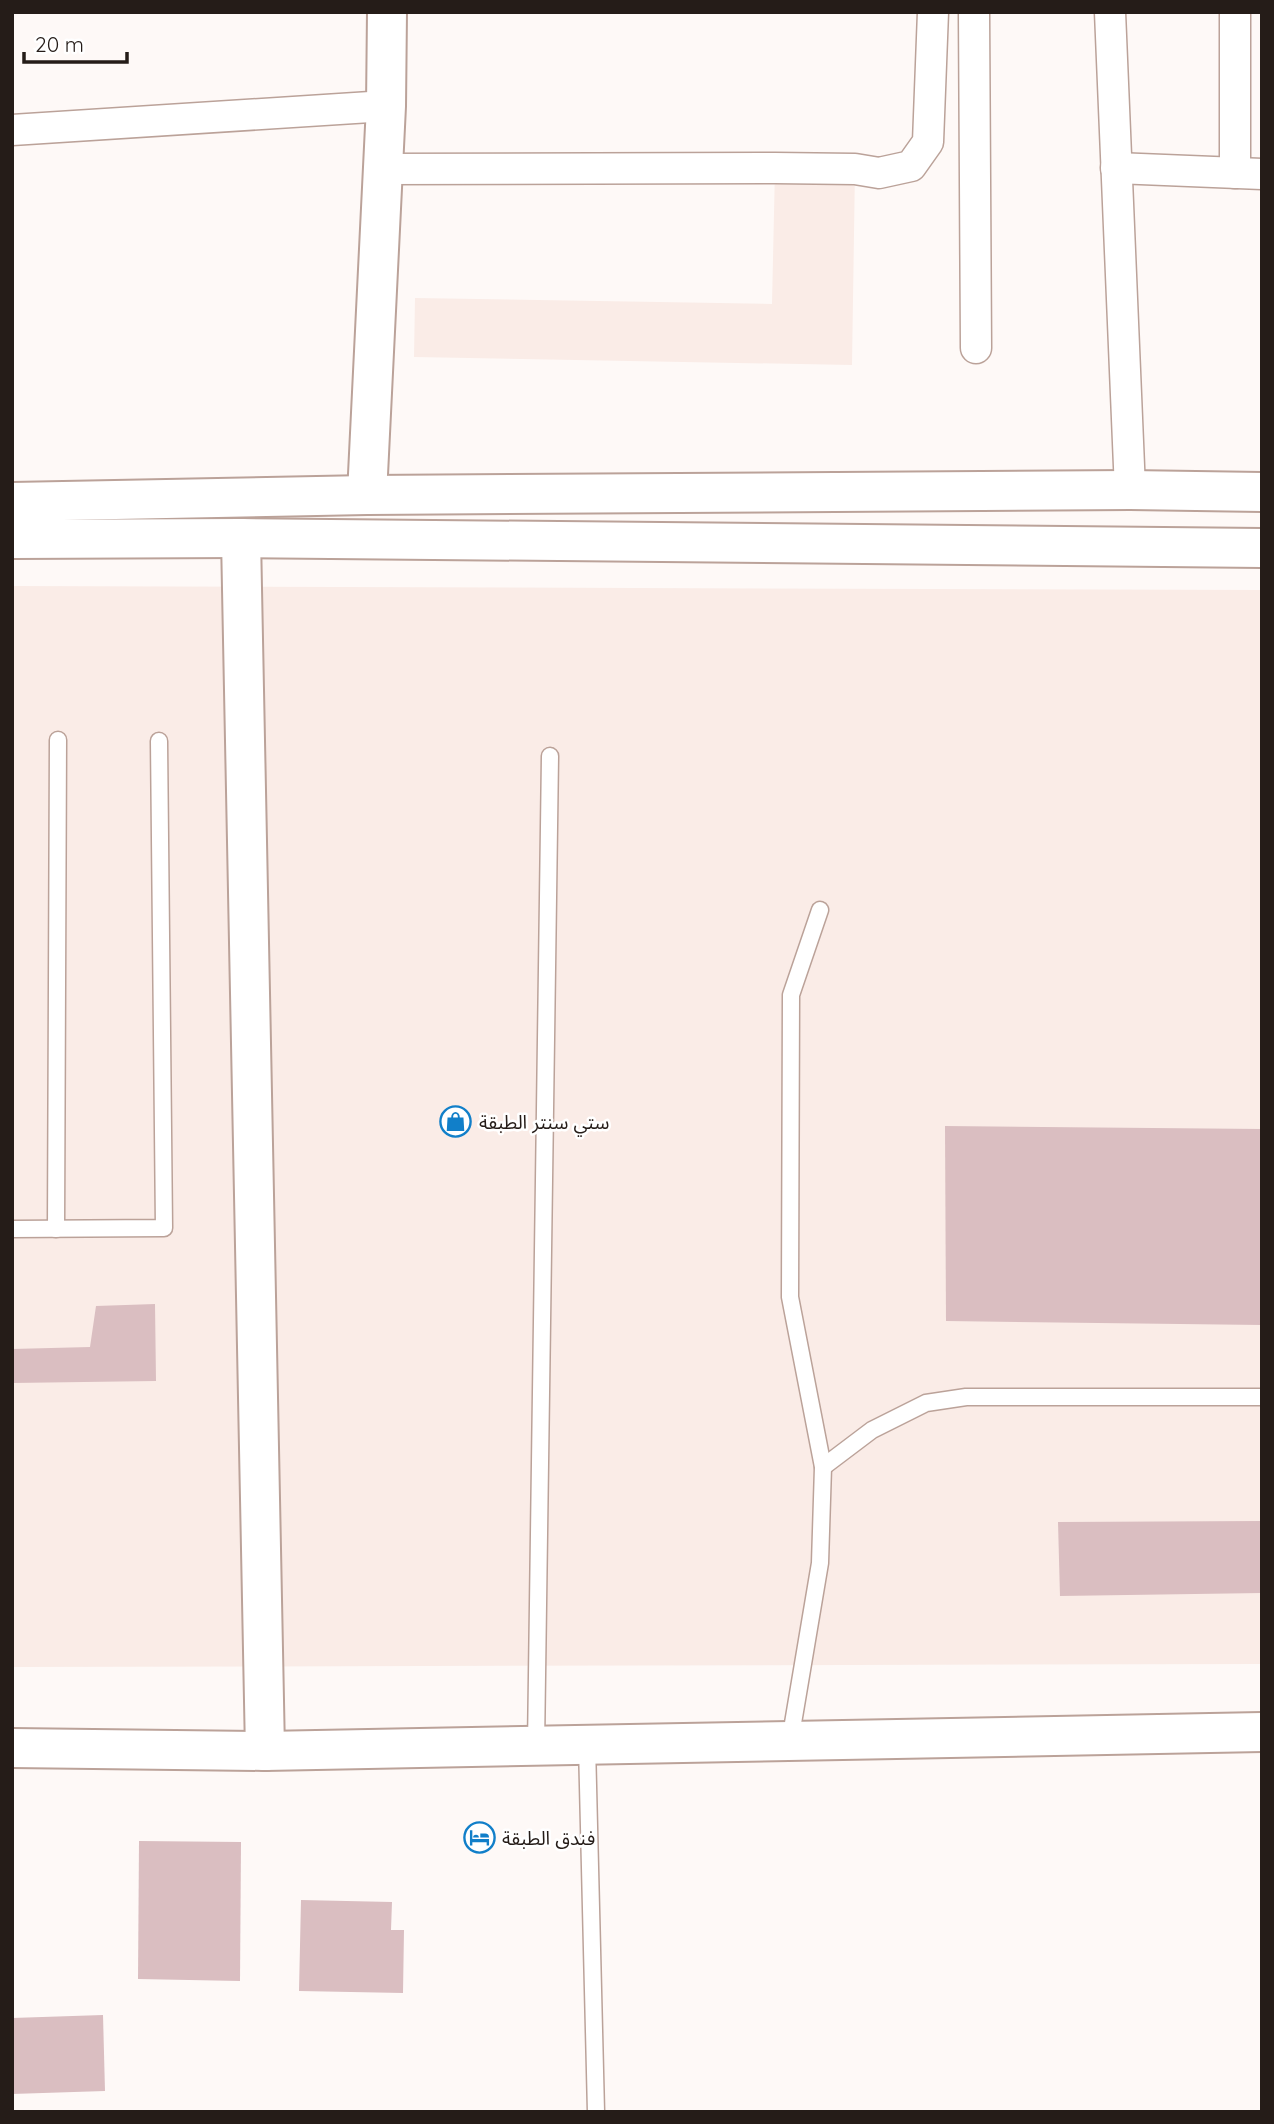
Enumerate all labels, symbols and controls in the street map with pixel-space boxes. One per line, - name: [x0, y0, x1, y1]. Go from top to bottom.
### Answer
- scale bar: [24, 21, 128, 65]
- text: 20 m: [35, 31, 84, 57]
- shop icon: ستي سنتر الطبقة: [439, 1105, 473, 1139]
- place label: ستي سنتر الطبقة: [479, 1110, 609, 1137]
- hotel icon: فندق الطبقة: [462, 1821, 496, 1855]
- place label: فندق الطبقة: [502, 1826, 595, 1850]

